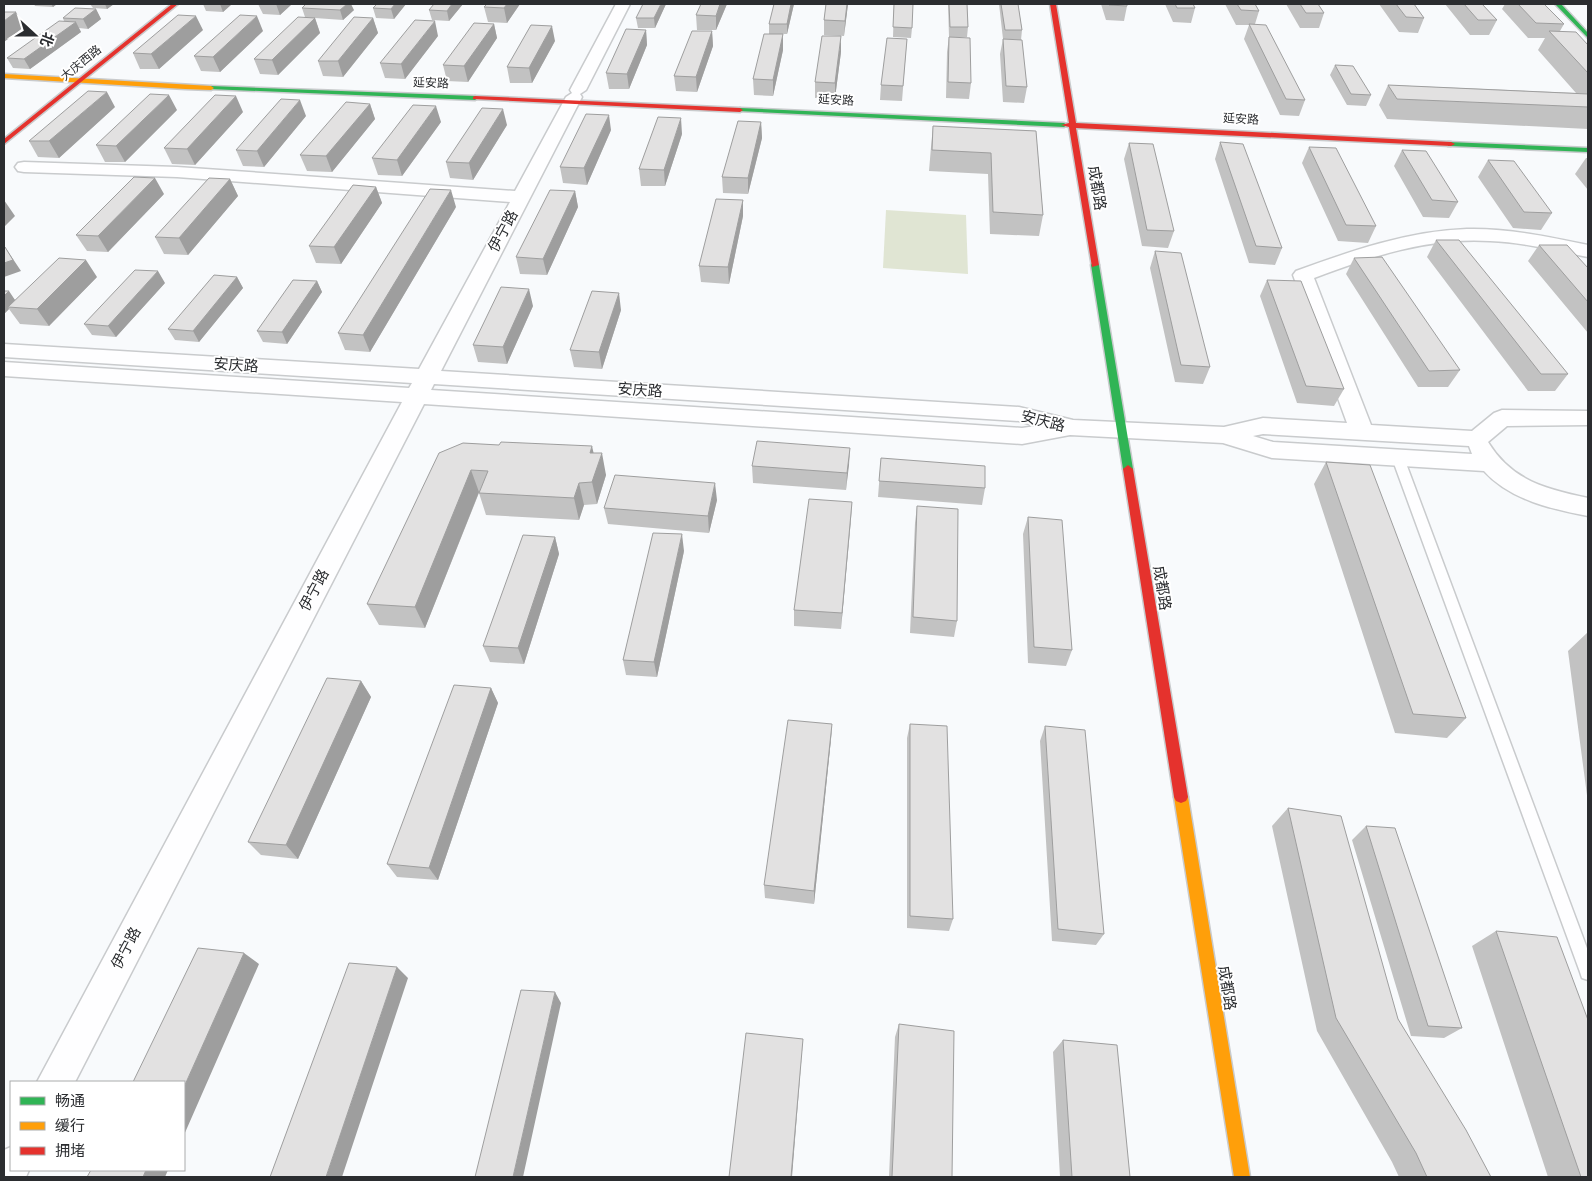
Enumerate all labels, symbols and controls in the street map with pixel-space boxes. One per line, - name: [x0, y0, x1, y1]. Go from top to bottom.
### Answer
- north arrow: [10, 10, 60, 60]
- text: 北: [36, 30, 57, 49]
- street label: 大庆西路: [58, 42, 105, 84]
- street label: 延安路: [413, 75, 449, 92]
- street label: 延安路: [818, 92, 854, 109]
- street label: 延安路: [1223, 111, 1259, 128]
- street label: 成都路: [1084, 164, 1109, 212]
- street label: 伊宁路: [484, 207, 522, 256]
- street label: 安庆路: [213, 354, 259, 377]
- street label: 安庆路: [617, 379, 663, 402]
- street label: 安庆路: [1019, 407, 1067, 436]
- street label: 成都路: [1149, 564, 1174, 612]
- street label: 伊宁路: [295, 566, 333, 615]
- street label: 伊宁路: [107, 924, 145, 973]
- street label: 成都路: [1214, 964, 1239, 1012]
- legend: [10, 1081, 185, 1171]
- text: 畅通: [55, 1092, 85, 1111]
- text: 缓行: [55, 1117, 85, 1136]
- text: 拥堵: [55, 1142, 85, 1161]

